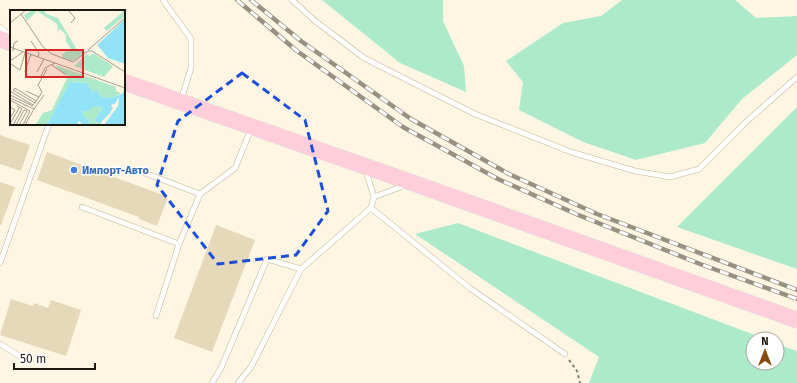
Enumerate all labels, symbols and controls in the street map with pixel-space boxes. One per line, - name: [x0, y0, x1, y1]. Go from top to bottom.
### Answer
- inset map: [10, 10, 125, 125]
- place label: Импорт-Авто: [82, 164, 149, 177]
- marker: Импорт-Авто: [69, 165, 79, 175]
- north arrow: [745, 331, 785, 371]
- text: N: [761, 335, 769, 348]
- scale bar: [14, 345, 95, 371]
- text: 50 m: [20, 352, 46, 366]

